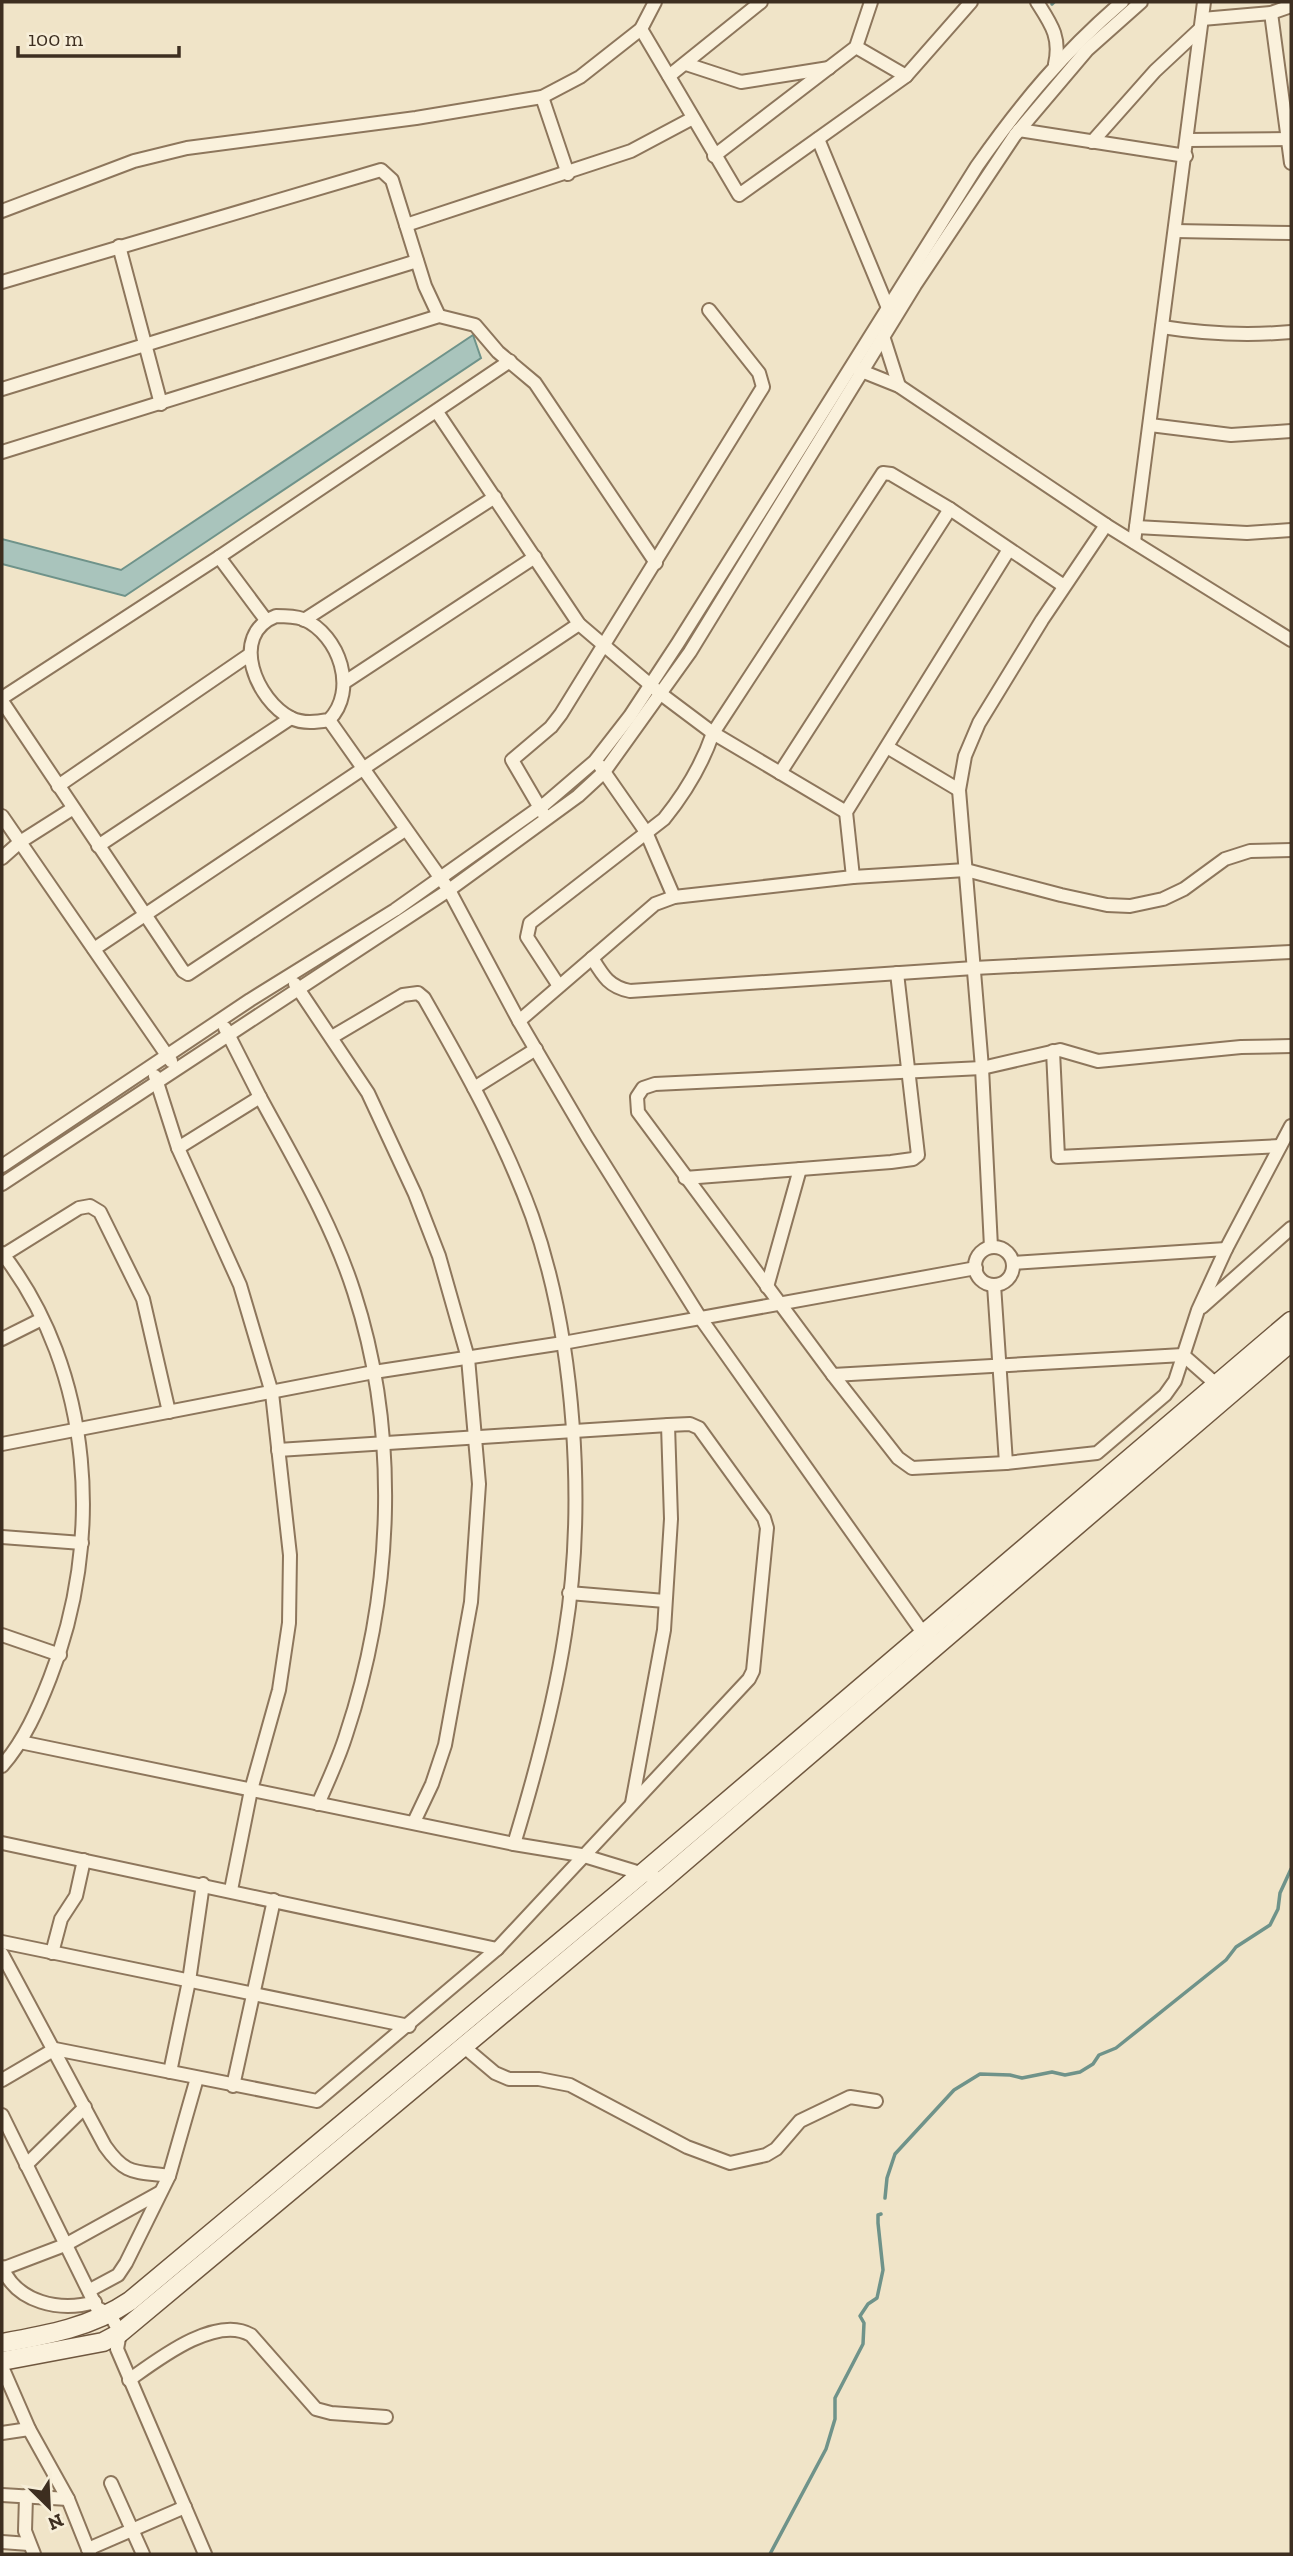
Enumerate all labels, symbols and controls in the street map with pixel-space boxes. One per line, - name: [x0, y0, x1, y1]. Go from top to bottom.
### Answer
- scale bar: [18, 14, 178, 58]
- text: 100 m: [28, 26, 83, 51]
- north arrow: [14, 2472, 84, 2542]
- text: N: [44, 2509, 67, 2536]

